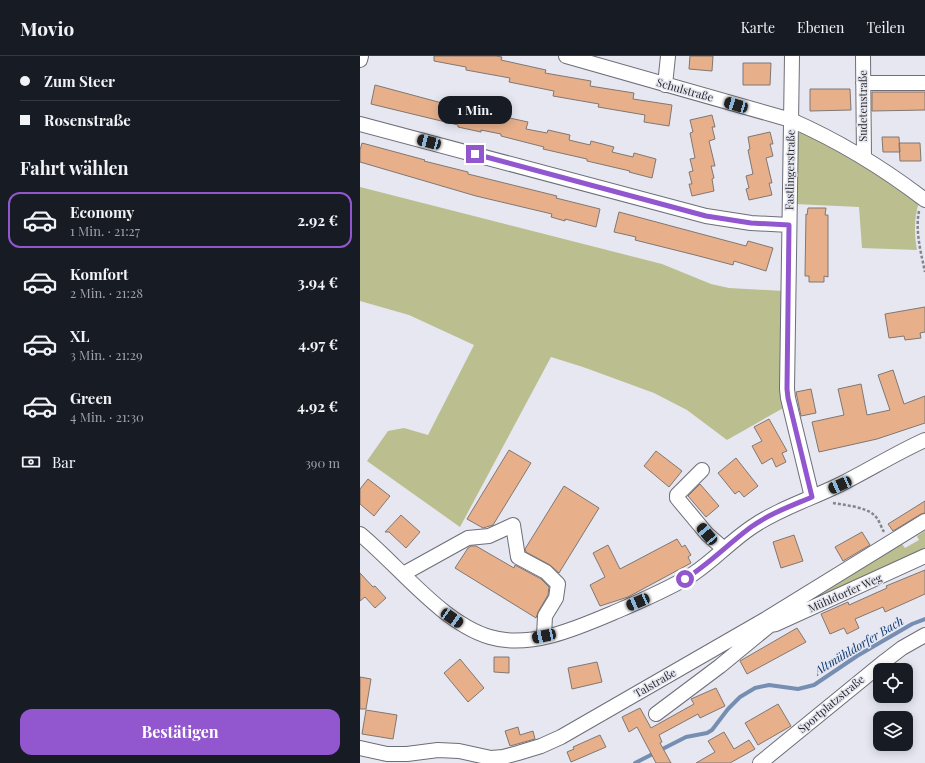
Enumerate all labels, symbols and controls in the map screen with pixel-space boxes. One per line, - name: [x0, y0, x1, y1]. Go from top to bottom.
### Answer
- text: Movio: [20, 15, 74, 41]
- text: Karte: [741, 18, 775, 37]
- text: Ebenen: [797, 18, 844, 37]
- text: Teilen: [866, 18, 905, 37]
- street label: Sudetenstraße: [855, 70, 870, 142]
- text: Zum Steer: [44, 71, 115, 91]
- street label: Schulstraße: [655, 74, 716, 105]
- callout: 1 Min.: [438, 96, 512, 124]
- car: [723, 96, 749, 114]
- text: 1 Min.: [457, 101, 493, 118]
- text: Rosenstraße: [44, 110, 131, 130]
- street label: Fastlingerstraße: [781, 129, 798, 210]
- car: [416, 133, 442, 151]
- route end: [466, 145, 484, 163]
- text: Fahrt wählen: [20, 156, 129, 180]
- icon: car: [22, 202, 58, 238]
- text: Economy: [70, 202, 134, 222]
- text: 2.92 €: [297, 210, 338, 230]
- text: 1 Min. · 21:27: [70, 222, 140, 239]
- icon: car: [22, 264, 58, 300]
- text: Komfort: [70, 264, 128, 284]
- text: 3.94 €: [298, 272, 338, 292]
- text: 2 Min. · 21:28: [70, 284, 143, 301]
- icon: car: [22, 326, 58, 362]
- text: XL: [70, 326, 90, 346]
- text: 4.97 €: [298, 334, 338, 354]
- text: 3 Min. · 21:29: [70, 346, 143, 363]
- icon: car: [22, 388, 58, 424]
- text: Green: [70, 388, 112, 408]
- text: 4.92 €: [297, 396, 338, 416]
- text: 4 Min. · 21:30: [70, 408, 144, 425]
- icon: cash: [20, 451, 42, 473]
- text: Bar: [52, 452, 76, 472]
- text: 390 m: [305, 454, 340, 471]
- car: [827, 475, 853, 495]
- car: [695, 521, 719, 547]
- street label: Mühldorfer Weg: [806, 569, 884, 616]
- route start: [676, 570, 694, 588]
- car: [625, 592, 651, 612]
- car: [439, 606, 465, 630]
- water label: Altmühldorfer Bach: [809, 612, 906, 679]
- car: [531, 628, 557, 644]
- map controls: [873, 663, 913, 751]
- button: locate: [873, 663, 913, 703]
- street label: Talstraße: [631, 664, 679, 701]
- street label: Sportplatzstraße: [794, 671, 867, 736]
- button: Bestätigen: [20, 709, 340, 755]
- button: layers: [873, 711, 913, 751]

